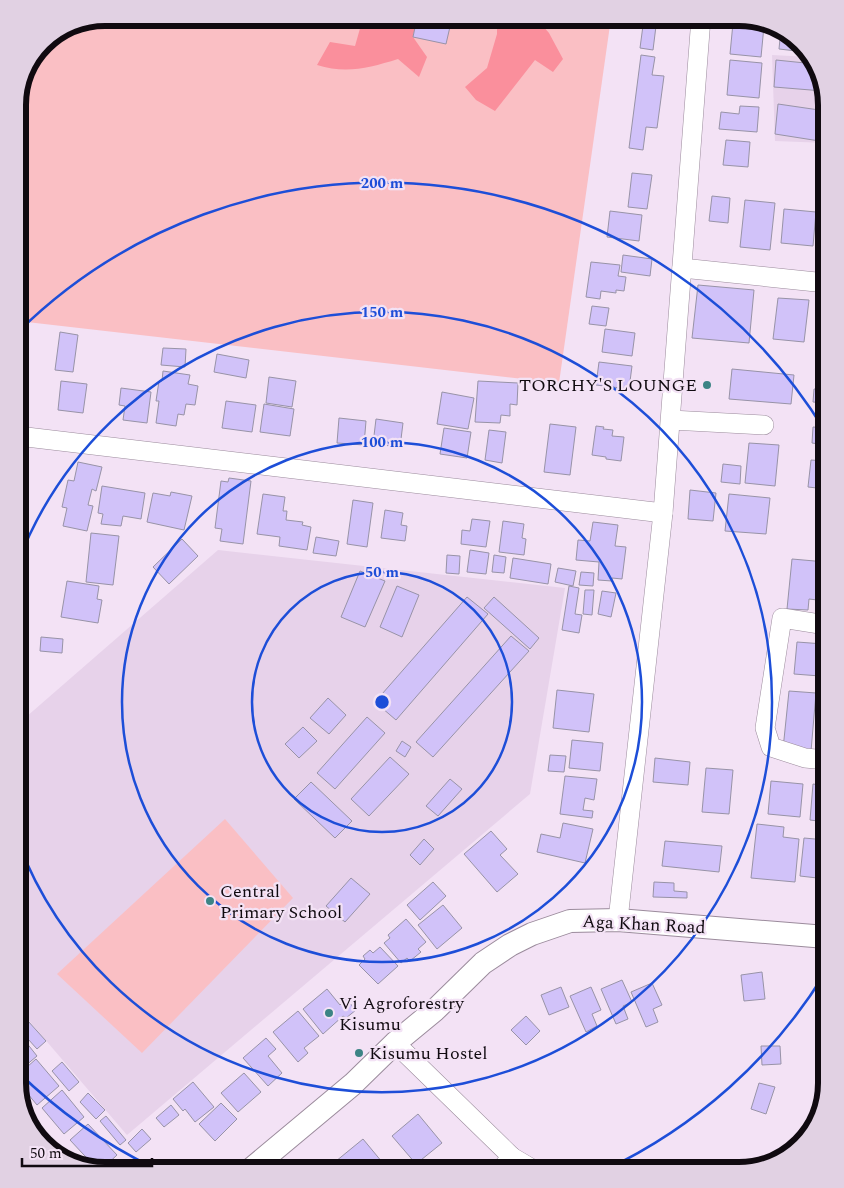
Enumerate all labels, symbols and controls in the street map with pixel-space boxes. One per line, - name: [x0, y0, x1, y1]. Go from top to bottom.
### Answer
- text: 200 m: [361, 172, 404, 195]
- text: 150 m: [361, 301, 404, 324]
- place label: TORCHY'S LOUNGE: [519, 372, 697, 399]
- marker: TORCHY'S LOUNGE: [701, 379, 713, 391]
- text: 100 m: [361, 431, 404, 454]
- text: 50 m: [365, 561, 400, 584]
- centre of rings: [373, 693, 391, 711]
- place label: Central Primary School: [220, 878, 342, 926]
- marker: Central Primary School: [204, 895, 216, 907]
- street label: Aga Khan Road: [582, 908, 706, 941]
- place label: Vi Agroforestry Kisumu: [339, 990, 465, 1038]
- marker: Vi Agroforestry Kisumu: [323, 1007, 335, 1019]
- place label: Kisumu Hostel: [369, 1040, 488, 1067]
- marker: Kisumu Hostel: [353, 1047, 365, 1059]
- scale bar: [22, 1136, 152, 1168]
- text: 50 m: [30, 1142, 62, 1165]

